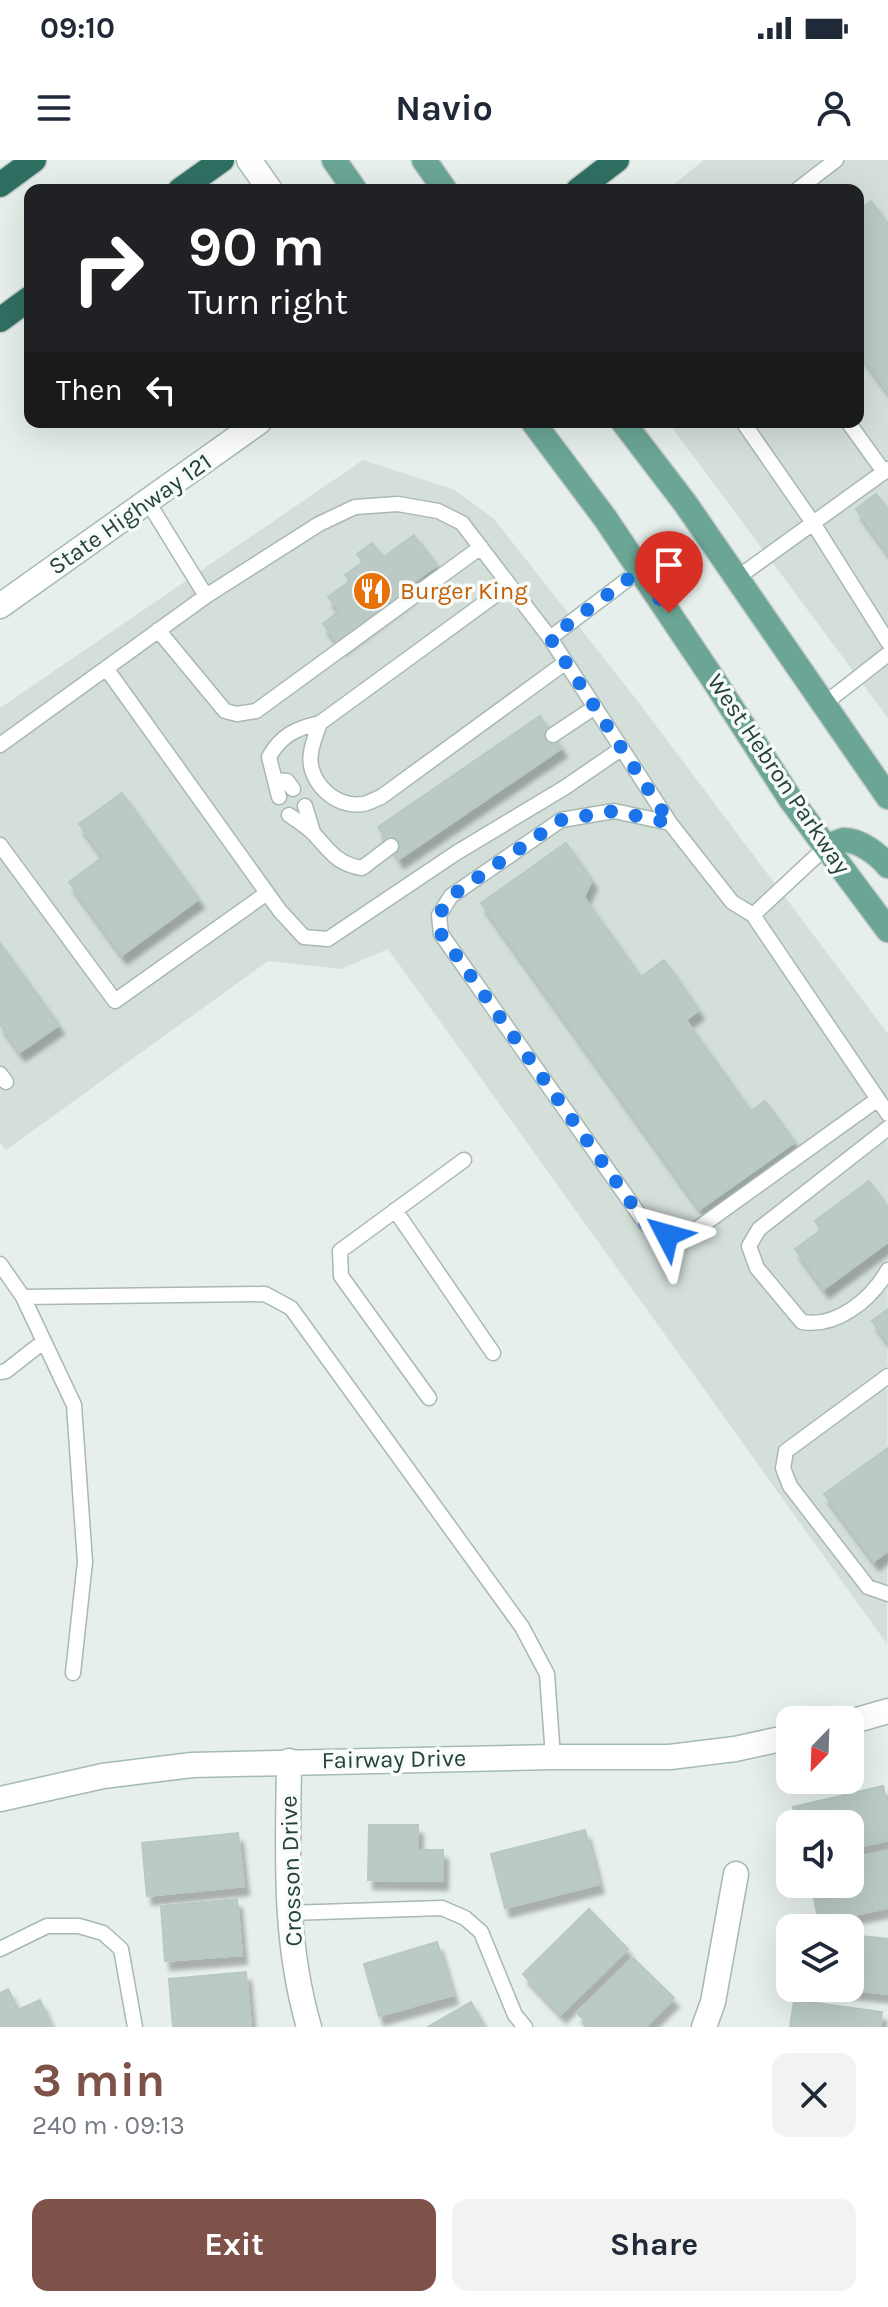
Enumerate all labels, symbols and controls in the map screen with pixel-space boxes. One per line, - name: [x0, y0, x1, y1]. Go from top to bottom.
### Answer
- text: 09:10: [40, 10, 115, 46]
- icon: menu: [32, 86, 76, 130]
- icon: person: [812, 86, 856, 130]
- text: Navio: [395, 87, 493, 129]
- text: 90 m: [188, 214, 325, 279]
- icon: right: [56, 216, 160, 320]
- text: Turn right: [188, 281, 348, 323]
- icon: left: [139, 368, 183, 412]
- text: Then: [56, 372, 123, 408]
- street label: State Highway 121: [43, 447, 217, 581]
- pin: [635, 531, 703, 613]
- icon: arrive: [647, 543, 691, 587]
- restaurant icon: Burger King: [351, 570, 393, 612]
- place label: Burger King: [400, 577, 528, 605]
- street label: West Hebron Parkway: [702, 669, 856, 879]
- position arrow: [625, 1193, 709, 1277]
- north arrow: [776, 1706, 864, 1794]
- map controls: [776, 1706, 864, 2002]
- street label: Fairway Drive: [321, 1744, 467, 1774]
- street label: Crosson Drive: [274, 1795, 308, 1947]
- button: sound: [776, 1810, 864, 1898]
- button: layers: [776, 1914, 864, 2002]
- text: 3 min: [32, 2052, 165, 2108]
- button: close: [772, 2053, 856, 2137]
- text: 240 m · 09:13: [32, 2110, 185, 2141]
- button: Exit: [32, 2199, 436, 2291]
- button: Share: [452, 2199, 856, 2291]

